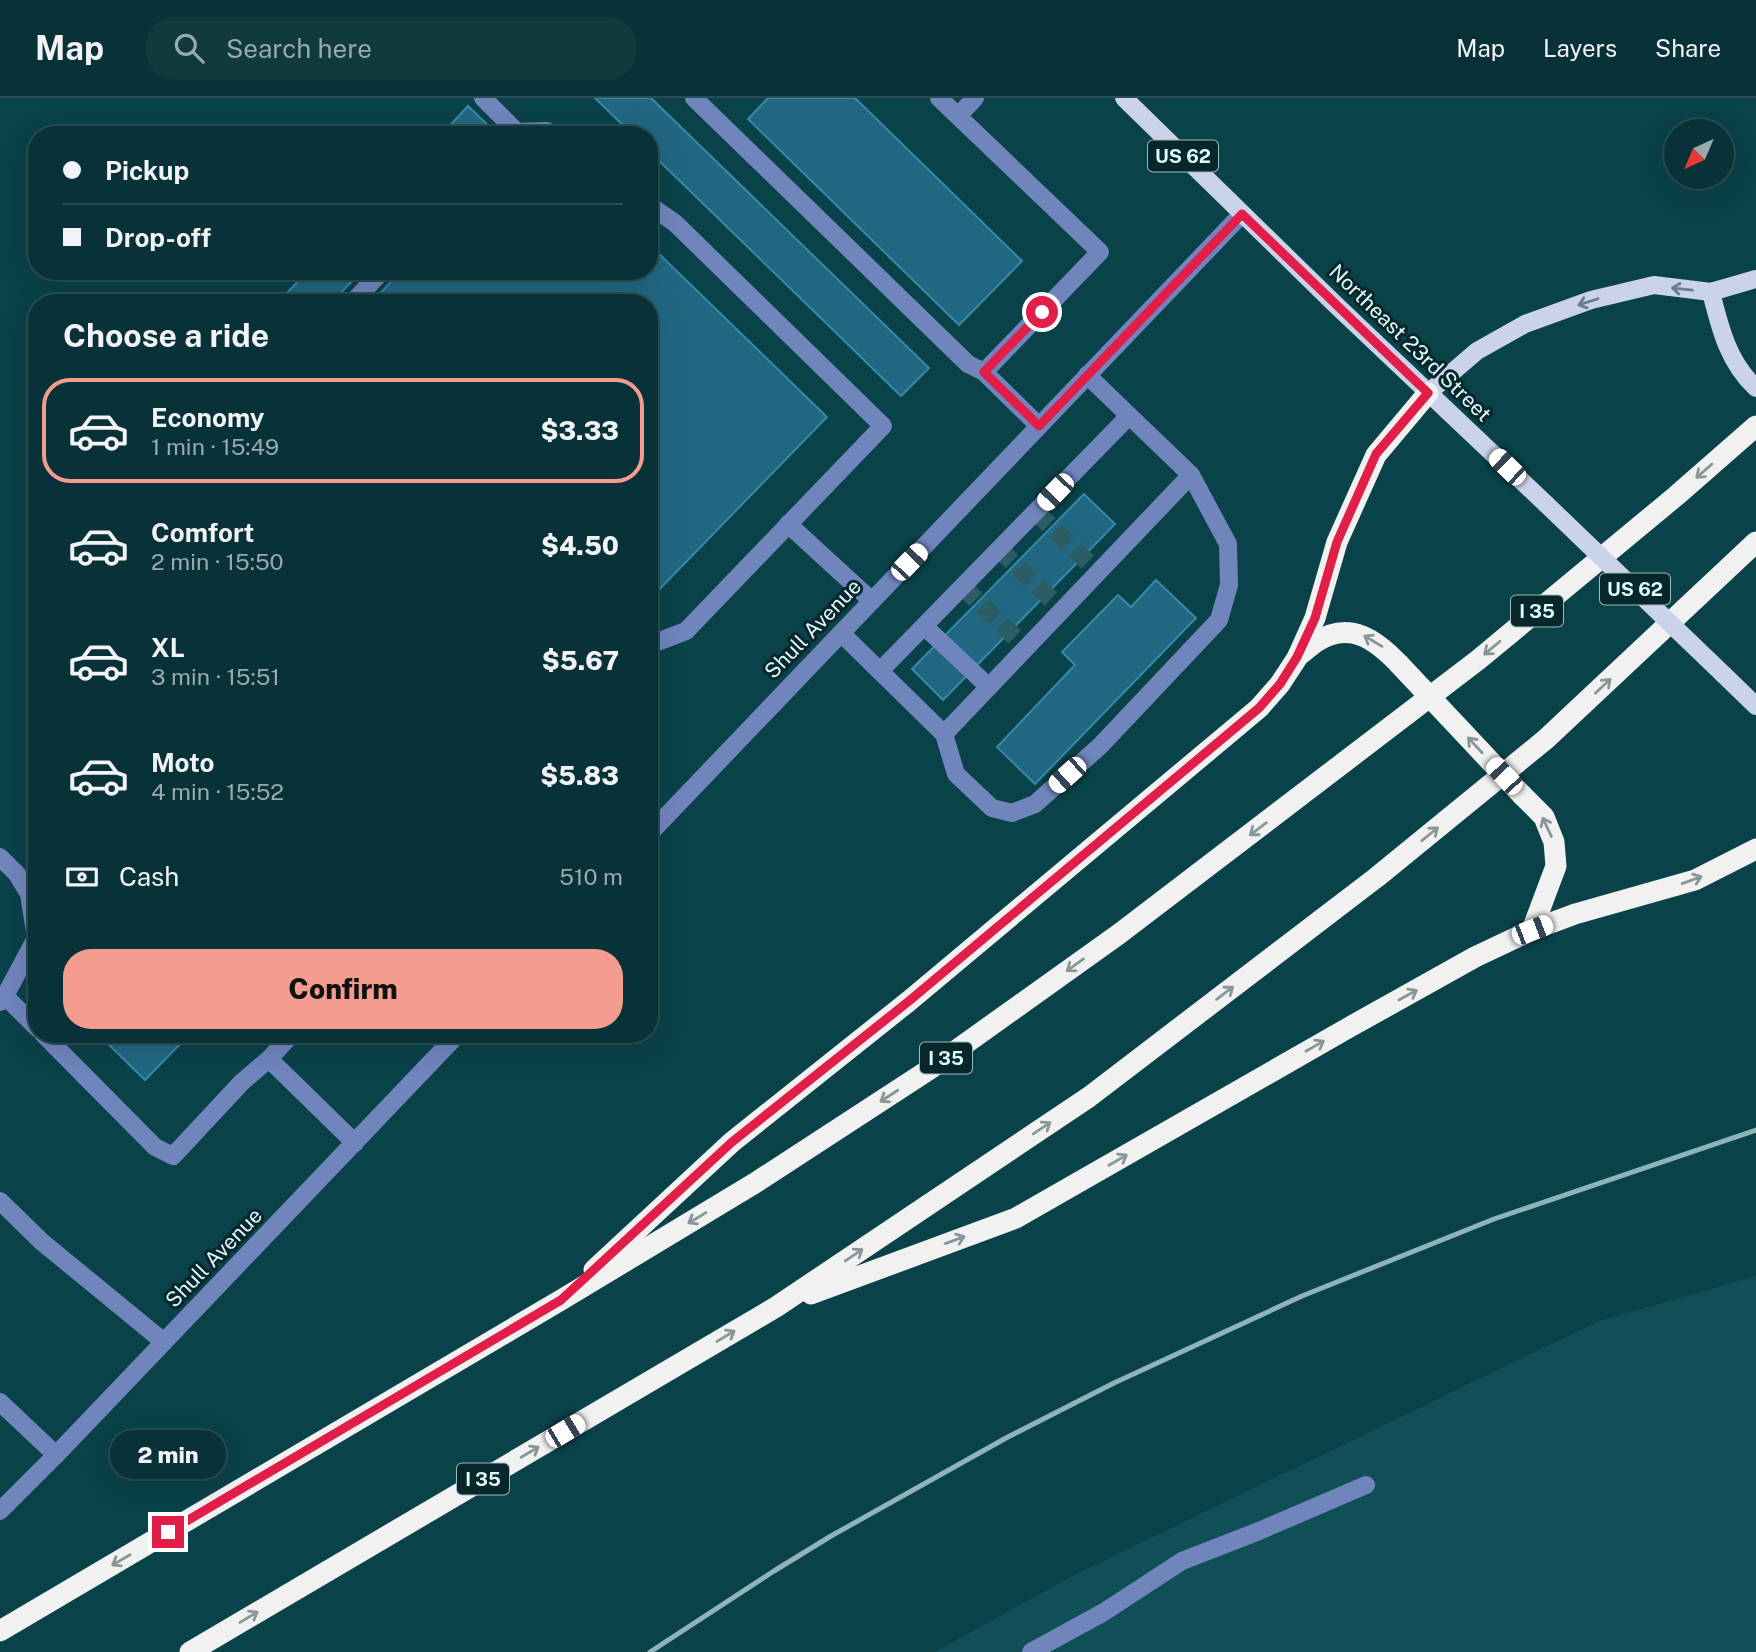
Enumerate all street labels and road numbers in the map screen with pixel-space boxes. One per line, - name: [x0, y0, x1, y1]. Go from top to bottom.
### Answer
- road number: US 62: [1148, 141, 1218, 172]
- street label: Northeast 23rd Street: [1324, 259, 1497, 426]
- street label: Shull Avenue: [759, 574, 866, 683]
- road number: US 62: [1600, 574, 1670, 604]
- road number: I 35: [1511, 596, 1563, 626]
- road number: I 35: [920, 1042, 972, 1074]
- street label: Shull Avenue: [160, 1203, 267, 1312]
- road number: I 35: [457, 1464, 509, 1494]

